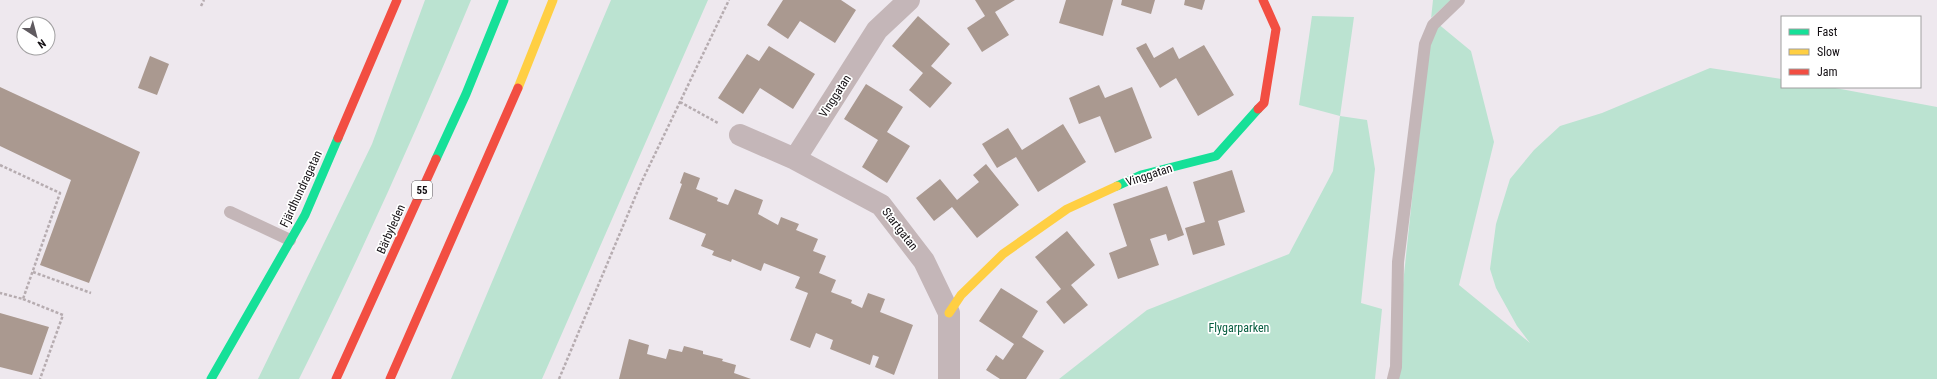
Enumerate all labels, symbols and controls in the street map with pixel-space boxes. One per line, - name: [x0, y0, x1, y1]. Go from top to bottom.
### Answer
- north arrow: [16, 16, 56, 56]
- legend: [1781, 16, 1921, 88]
- text: Fast: [1817, 25, 1838, 39]
- text: N: [35, 36, 48, 51]
- text: Slow: [1817, 45, 1840, 59]
- text: Jam: [1817, 65, 1838, 79]
- street label: Vinggatan: [816, 72, 854, 120]
- street label: Fjärdhundragatan: [277, 148, 325, 230]
- street label: Vinggatan: [1124, 161, 1174, 189]
- road number: 55: [412, 181, 432, 199]
- street label: Bärbyleden: [374, 202, 408, 256]
- street label: Startgatan: [879, 205, 921, 253]
- park label: Flygarparken: [1209, 321, 1270, 335]

